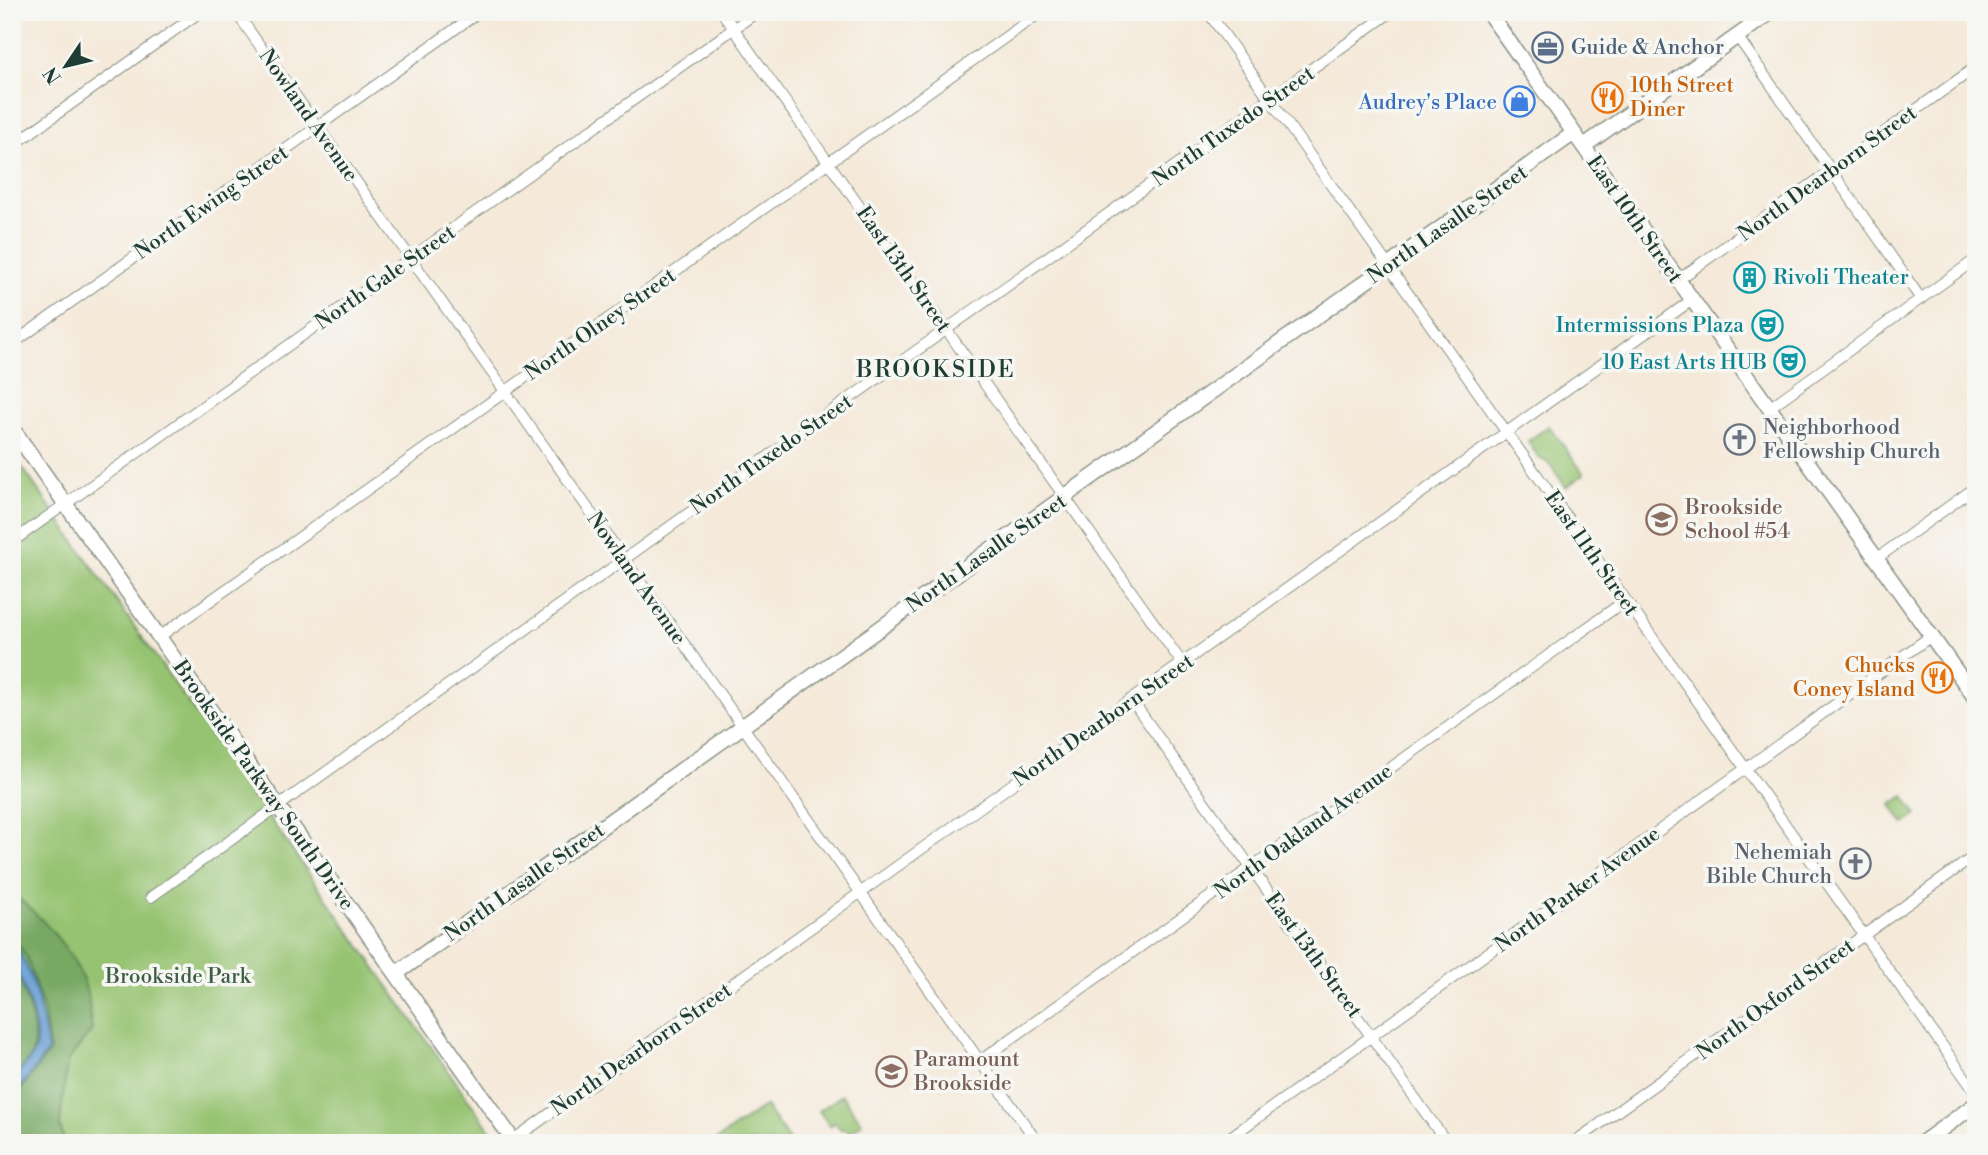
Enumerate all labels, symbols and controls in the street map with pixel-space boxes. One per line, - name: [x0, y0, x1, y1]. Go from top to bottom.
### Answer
- office icon: Guide & Anchor: [1531, 30, 1565, 64]
- north arrow: [32, 32, 102, 102]
- place label: Guide & Anchor: [1571, 35, 1724, 61]
- street label: Nowland Avenue: [253, 44, 364, 187]
- street label: North Tuxedo Street: [1147, 61, 1320, 193]
- text: N: [39, 62, 67, 88]
- place label: 10th Street Diner: [1630, 73, 1734, 123]
- restaurant icon: 10th Street Diner: [1590, 80, 1624, 114]
- shop icon: Audrey's Place: [1503, 85, 1537, 119]
- place label: Audrey's Place: [1358, 90, 1497, 116]
- street label: North Dearborn Street: [1733, 100, 1923, 247]
- street label: North Ewing Street: [130, 140, 294, 266]
- street label: East 10th Street: [1580, 151, 1688, 289]
- street label: North Lasalle Street: [1362, 159, 1533, 290]
- street label: East 13th Street: [850, 201, 957, 338]
- street label: North Gale Street: [310, 219, 461, 336]
- building icon: Rivoli Theater: [1733, 260, 1767, 294]
- street label: North Olney Street: [520, 263, 682, 387]
- place label: Rivoli Theater: [1773, 265, 1909, 291]
- theatre icon: Intermissions Plaza: [1750, 308, 1784, 342]
- place label: Intermissions Plaza: [1556, 313, 1744, 339]
- theatre icon: 10 East Arts HUB: [1773, 345, 1807, 379]
- place label: 10 East Arts HUB: [1602, 350, 1767, 376]
- district label: BROOKSIDE: [855, 356, 1016, 384]
- street label: North Tuxedo Street: [685, 389, 858, 521]
- place label: Neighborhood Fellowship Church: [1763, 415, 1941, 465]
- church icon: Neighborhood Fellowship Church: [1723, 422, 1757, 456]
- street label: East 11th Street: [1538, 486, 1644, 622]
- street label: North Lasalle Street: [901, 488, 1072, 619]
- place label: Brookside School #54: [1684, 495, 1790, 545]
- school or university icon: Brookside School #54: [1645, 502, 1679, 536]
- street label: Nowland Avenue: [581, 507, 692, 650]
- street label: North Dearborn Street: [1008, 648, 1199, 793]
- place label: Chucks Coney Island: [1793, 653, 1915, 703]
- street label: Brookside Parkway South Drive: [166, 655, 360, 916]
- restaurant icon: Chucks Coney Island: [1921, 660, 1955, 694]
- street label: North Oakland Avenue: [1209, 758, 1398, 905]
- street label: North Lasalle Street: [439, 817, 610, 948]
- street label: North Parker Avenue: [1490, 821, 1665, 959]
- place label: Nehemiah Bible Church: [1706, 840, 1832, 890]
- church icon: Nehemiah Bible Church: [1838, 847, 1872, 881]
- street label: East 13th Street: [1259, 888, 1368, 1024]
- street label: North Oxford Street: [1691, 933, 1860, 1066]
- park label: Brookside Park: [104, 964, 252, 990]
- street label: North Dearborn Street: [546, 977, 737, 1122]
- place label: Paramount Brookside: [913, 1047, 1020, 1097]
- school or university icon: Paramount Brookside: [874, 1054, 908, 1088]

